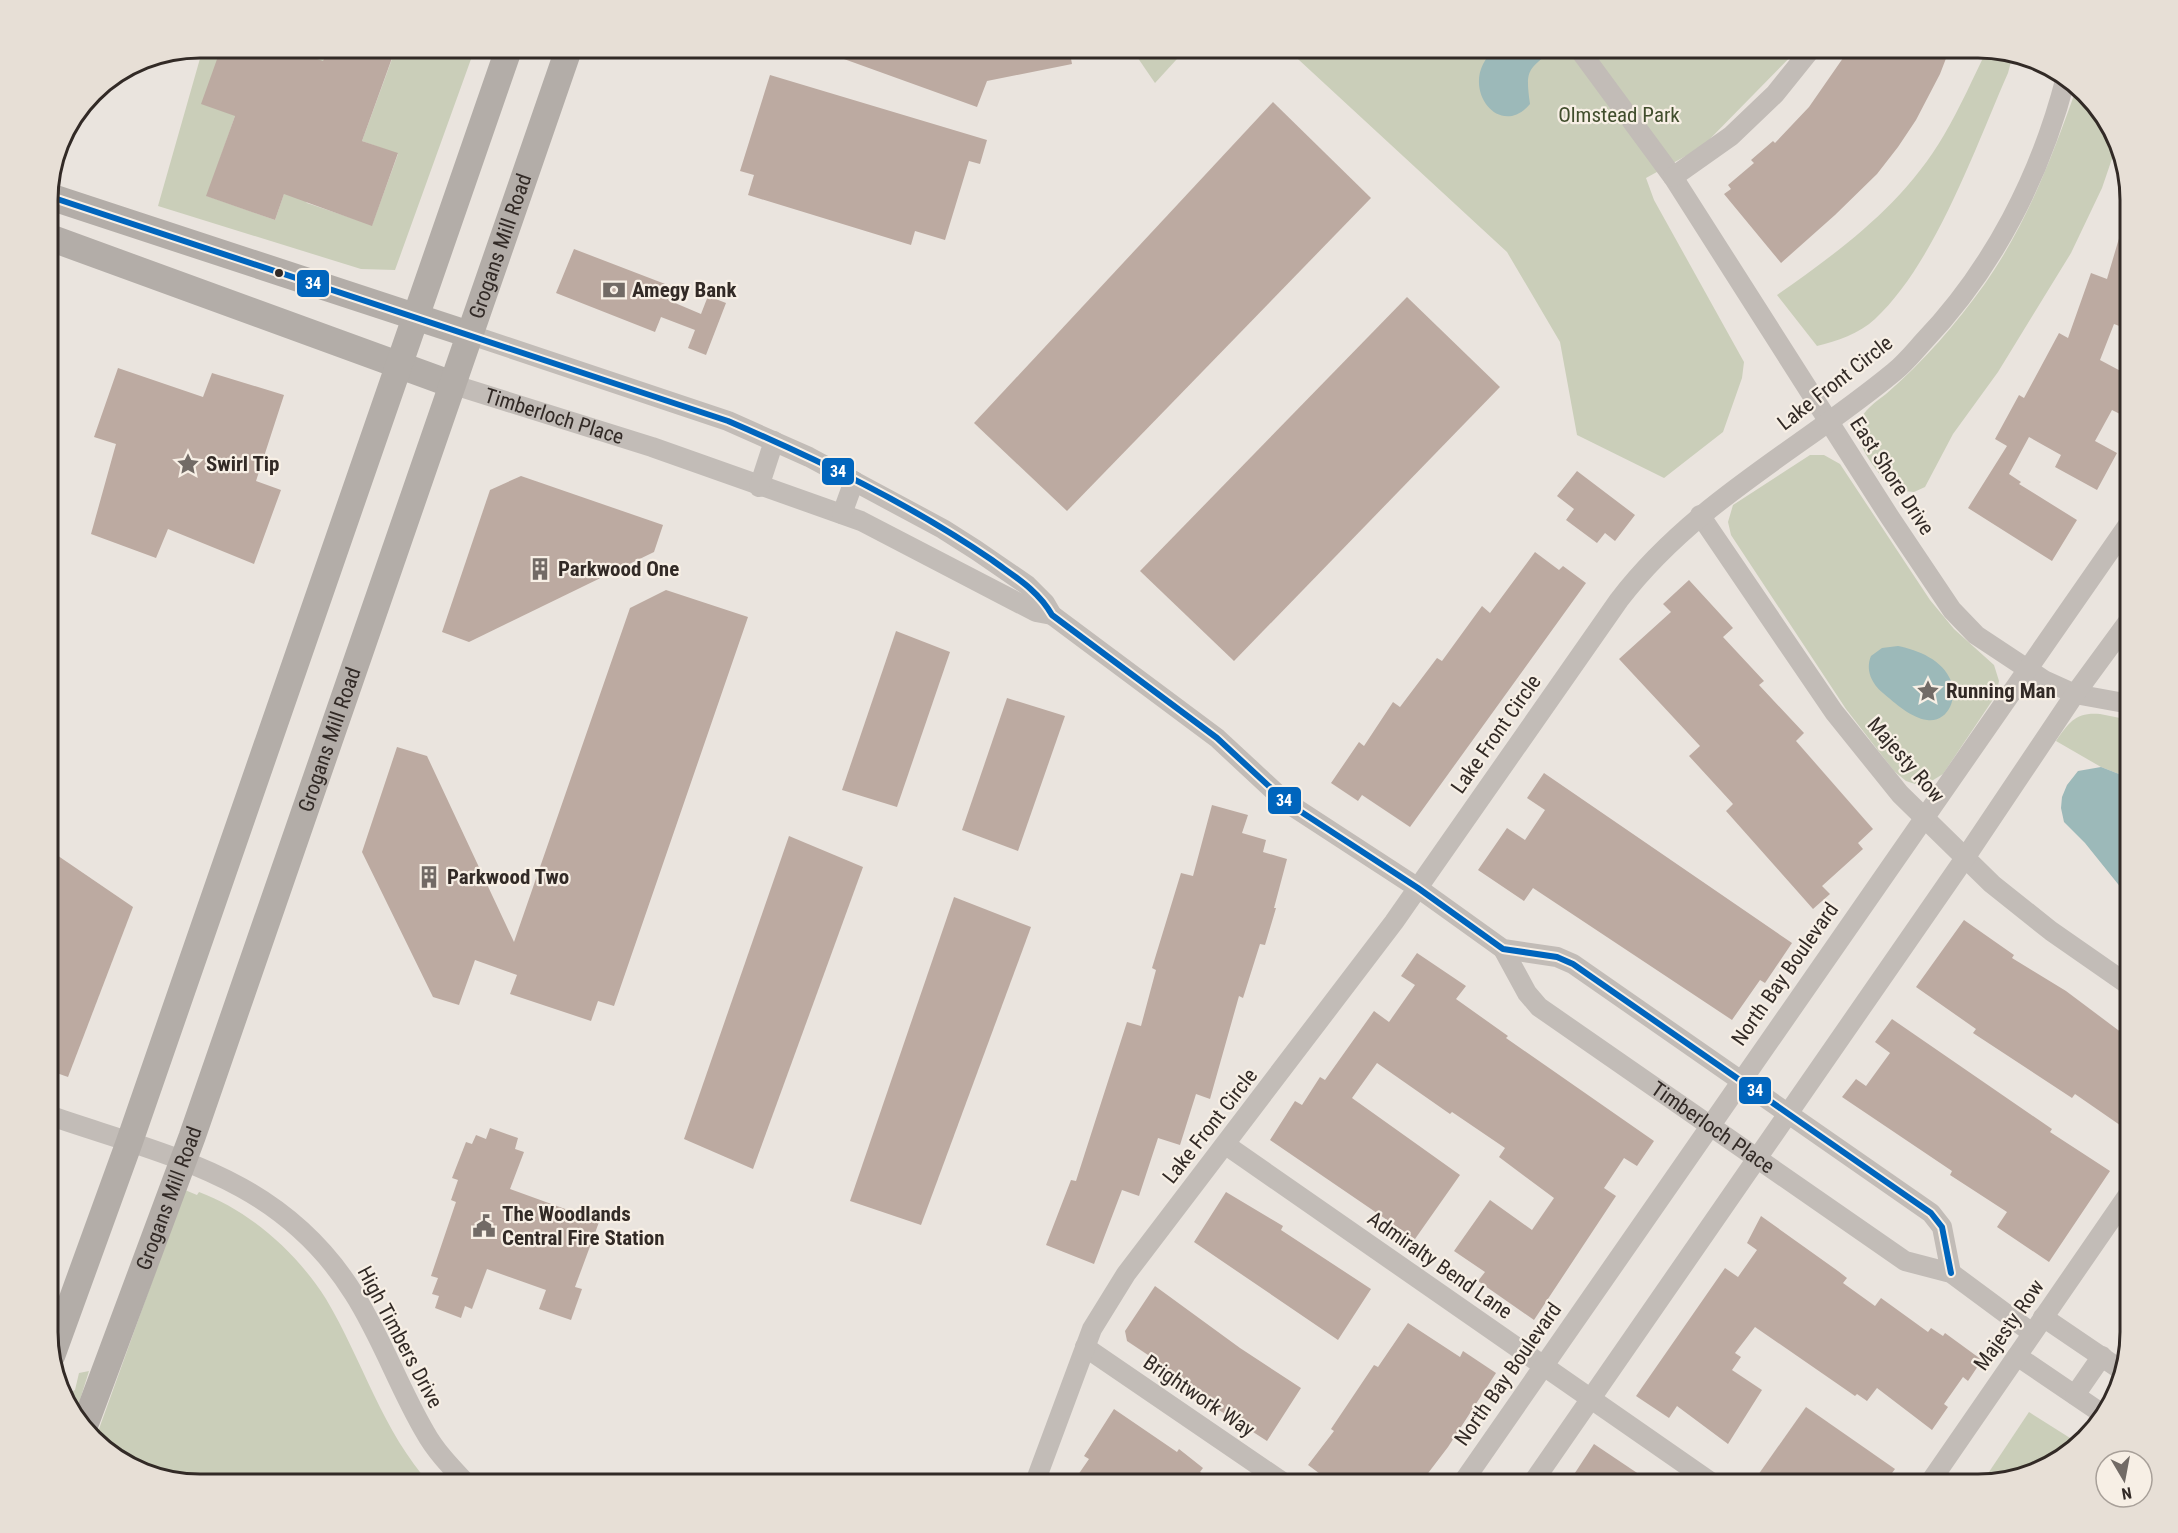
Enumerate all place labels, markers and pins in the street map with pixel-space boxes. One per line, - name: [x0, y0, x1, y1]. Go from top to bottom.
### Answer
- unlabelled marker: [273, 267, 285, 279]
- bank icon: Amegy Bank: [601, 277, 627, 303]
- place label: Amegy Bank: [632, 278, 737, 302]
- place icon: Swirl Tip: [175, 451, 201, 477]
- place label: Swirl Tip: [206, 452, 279, 476]
- building icon: Parkwood One: [527, 556, 553, 582]
- place label: Parkwood One: [558, 557, 679, 581]
- place icon: Running Man: [1915, 678, 1941, 704]
- place label: Running Man: [1946, 679, 2056, 703]
- building icon: Parkwood Two: [416, 864, 442, 890]
- place label: Parkwood Two: [447, 865, 569, 889]
- place label: The Woodlands Central Fire Station: [502, 1202, 665, 1250]
- public building icon: The Woodlands Central Fire Station: [471, 1213, 497, 1239]

